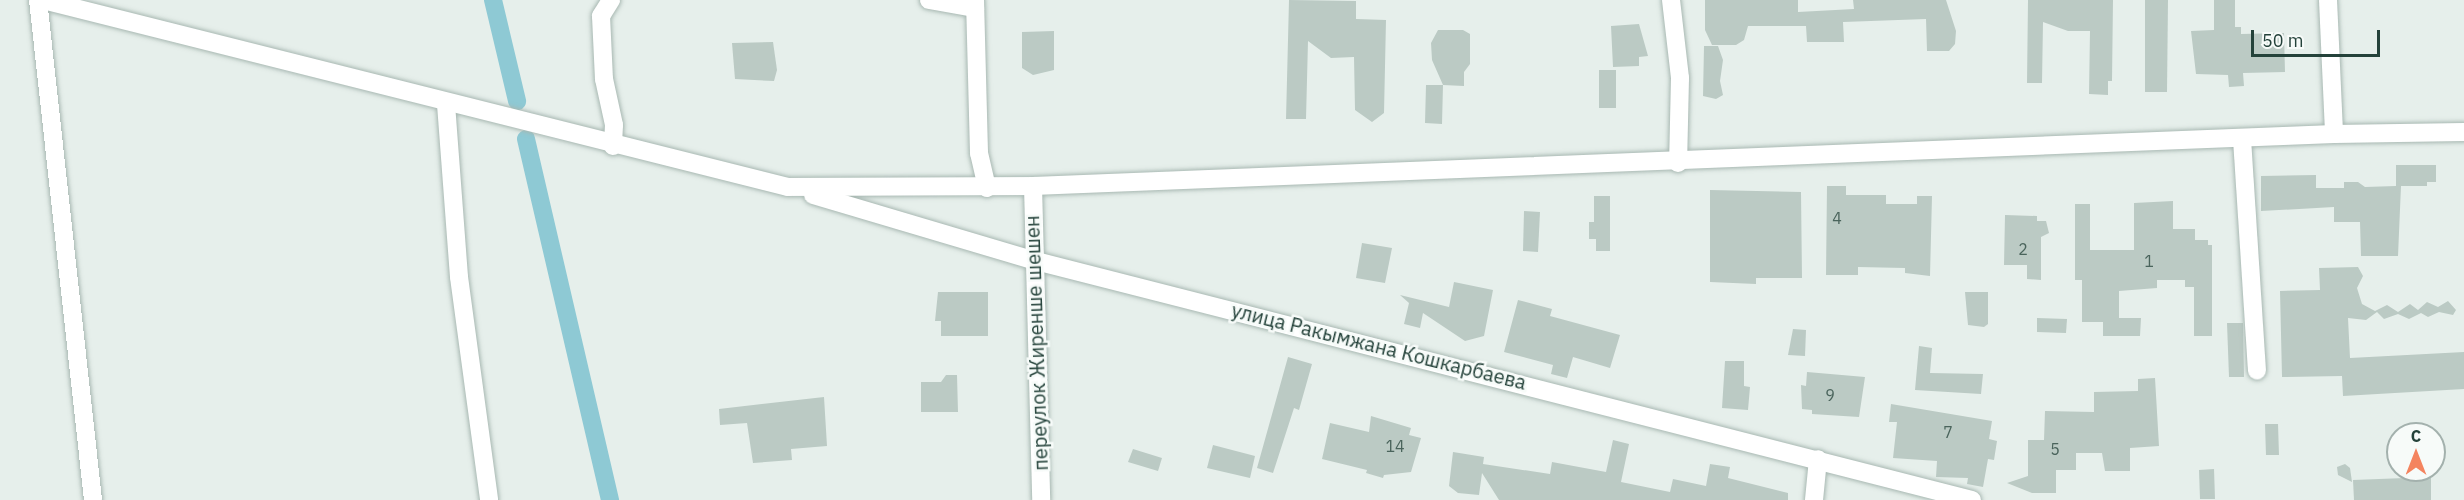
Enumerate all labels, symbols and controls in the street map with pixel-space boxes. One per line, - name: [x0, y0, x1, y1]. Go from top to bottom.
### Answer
- scale bar: [2254, 18, 2383, 56]
- text: 50 m: [2262, 29, 2304, 52]
- house number: 4: [1832, 208, 1842, 228]
- street label: переулок Жиренше шешен: [1020, 215, 1052, 471]
- house number: 2: [2018, 239, 2028, 259]
- house number: 1: [2144, 251, 2154, 271]
- street label: улица Ракымжана Кошкарбаева: [1229, 298, 1529, 394]
- house number: 9: [1825, 385, 1835, 405]
- house number: 7: [1943, 422, 1953, 442]
- north arrow: [2386, 422, 2446, 482]
- text: С: [2411, 426, 2421, 446]
- house number: 14: [1385, 436, 1405, 456]
- house number: 5: [2050, 439, 2060, 459]

